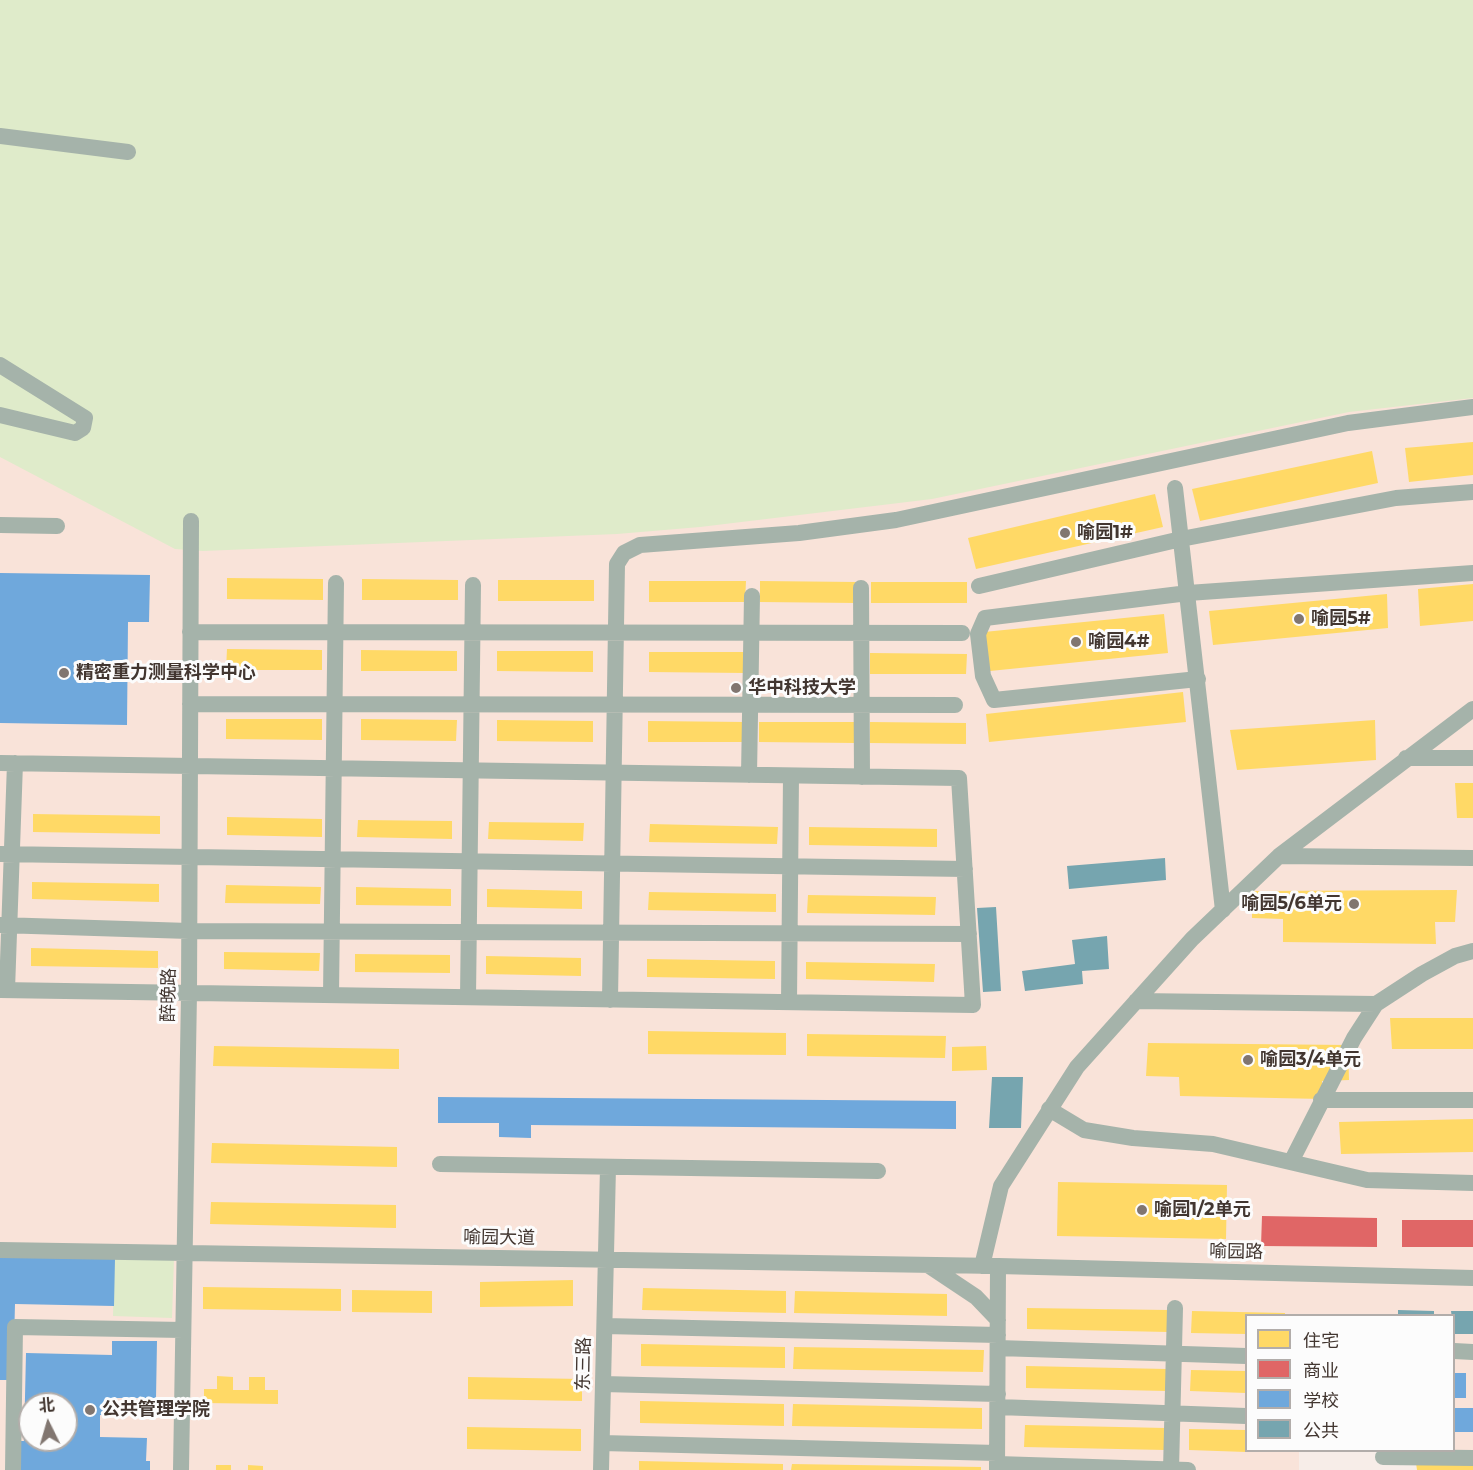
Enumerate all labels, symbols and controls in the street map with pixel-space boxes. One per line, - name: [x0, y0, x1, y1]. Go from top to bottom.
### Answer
- place label: 喻园1#: [1077, 522, 1133, 544]
- marker: 喻园1#: [1058, 526, 1072, 540]
- place label: 喻园5#: [1311, 608, 1371, 630]
- marker: 喻园5#: [1292, 612, 1306, 626]
- place label: 喻园4#: [1088, 631, 1149, 653]
- marker: 喻园4#: [1069, 635, 1083, 649]
- place label: 精密重力测量科学中心: [76, 662, 256, 684]
- marker: 精密重力测量科学中心: [57, 666, 71, 680]
- place label: 华中科技大学: [748, 677, 856, 699]
- marker: 华中科技大学: [729, 681, 743, 695]
- place label: 喻园5/6单元: [1241, 893, 1342, 915]
- marker: 喻园5/6单元: [1347, 897, 1361, 911]
- street label: 醉晚路: [158, 968, 180, 1022]
- place label: 喻园3/4单元: [1260, 1049, 1361, 1071]
- marker: 喻园3/4单元: [1241, 1053, 1255, 1067]
- place label: 喻园1/2单元: [1154, 1199, 1251, 1221]
- marker: 喻园1/2单元: [1135, 1203, 1149, 1217]
- street label: 喻园大道: [463, 1227, 535, 1249]
- street label: 喻园路: [1209, 1241, 1263, 1263]
- legend: [1245, 1314, 1455, 1452]
- text: 住宅: [1303, 1330, 1339, 1352]
- street label: 东三路: [573, 1337, 595, 1391]
- text: 商业: [1303, 1360, 1339, 1382]
- text: 学校: [1303, 1390, 1339, 1412]
- north arrow: [18, 1392, 78, 1452]
- text: 北: [38, 1395, 55, 1416]
- place label: 公共管理学院: [102, 1399, 210, 1421]
- marker: 公共管理学院: [83, 1403, 97, 1417]
- text: 公共: [1303, 1420, 1339, 1442]

